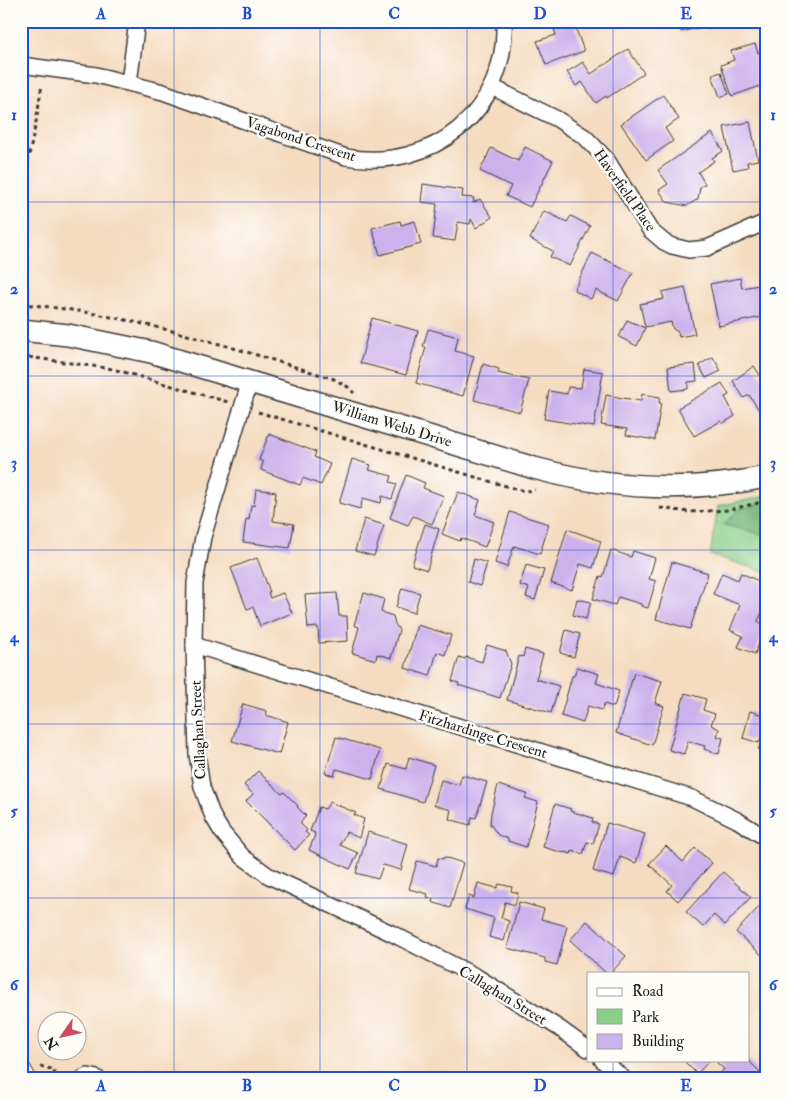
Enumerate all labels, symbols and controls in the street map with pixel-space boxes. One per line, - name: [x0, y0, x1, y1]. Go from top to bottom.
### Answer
- text: A: [95, 4, 107, 24]
- text: B: [242, 4, 252, 24]
- text: C: [388, 4, 400, 24]
- text: D: [533, 4, 547, 24]
- text: E: [680, 4, 692, 24]
- text: 1: [11, 105, 17, 125]
- text: 1: [770, 105, 776, 125]
- street label: Vagabond Crescent: [243, 113, 358, 166]
- street label: Haverfield Place: [589, 145, 660, 235]
- text: 2: [10, 279, 18, 299]
- text: 2: [769, 279, 777, 299]
- street label: William Webb Drive: [329, 397, 454, 452]
- text: 3: [11, 453, 17, 473]
- text: 3: [770, 453, 776, 473]
- text: 4: [9, 627, 20, 647]
- text: 4: [768, 627, 779, 647]
- street label: Callaghan Street: [186, 680, 211, 780]
- street label: Fitzhardinge Crescent: [416, 706, 550, 763]
- text: 5: [10, 801, 18, 821]
- text: 5: [769, 801, 777, 821]
- street label: Callaghan Street: [455, 962, 550, 1029]
- legend: [587, 972, 750, 1062]
- text: 6: [10, 975, 20, 995]
- text: 6: [769, 975, 779, 995]
- text: Road: [632, 982, 664, 1001]
- text: Park: [632, 1008, 659, 1027]
- north arrow: [38, 1012, 88, 1062]
- text: Building: [632, 1032, 684, 1051]
- text: N: [41, 1033, 63, 1054]
- text: A: [95, 1076, 107, 1096]
- text: B: [242, 1076, 252, 1096]
- text: C: [388, 1076, 400, 1096]
- text: D: [533, 1076, 547, 1096]
- text: E: [680, 1076, 692, 1096]

